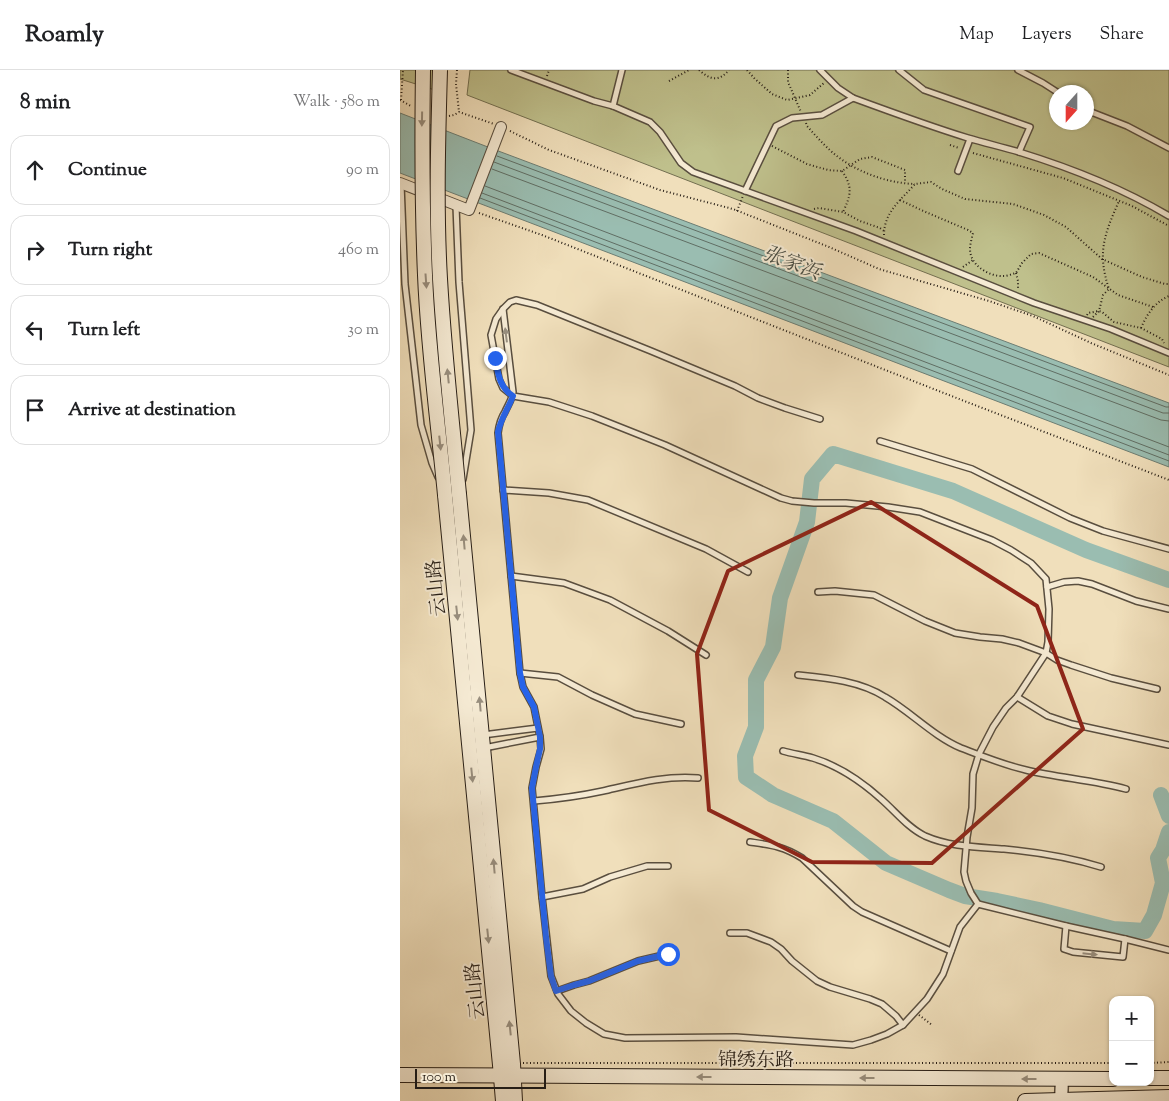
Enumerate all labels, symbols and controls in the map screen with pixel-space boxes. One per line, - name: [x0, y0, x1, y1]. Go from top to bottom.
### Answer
- text: Roamly: [25, 18, 104, 52]
- text: Map: [959, 22, 994, 48]
- text: Layers: [1022, 22, 1072, 48]
- text: Share: [1100, 22, 1144, 48]
- north arrow: [1049, 85, 1094, 130]
- text: 8 min: [20, 88, 71, 118]
- text: Walk · 580 m: [293, 91, 380, 114]
- one-way arrow: [418, 111, 426, 127]
- icon: ahead: [21, 156, 49, 184]
- text: Continue: [68, 157, 147, 184]
- text: 90 m: [346, 159, 379, 182]
- icon: right: [21, 236, 49, 264]
- text: Turn right: [68, 237, 152, 264]
- text: 460 m: [338, 239, 379, 262]
- water label: 张家浜: [758, 240, 826, 289]
- one-way arrow: [422, 273, 430, 289]
- icon: left: [21, 316, 49, 344]
- text: Turn left: [68, 317, 140, 344]
- text: 30 m: [348, 319, 379, 342]
- one-way arrow: [502, 327, 510, 343]
- route end: [484, 347, 507, 370]
- one-way arrow: [444, 367, 452, 383]
- icon: arrive: [21, 396, 49, 424]
- text: Arrive at destination: [68, 397, 236, 424]
- one-way arrow: [436, 435, 444, 451]
- one-way arrow: [460, 534, 468, 550]
- street label: 云山路: [421, 558, 454, 618]
- one-way arrow: [453, 605, 461, 621]
- one-way arrow: [476, 696, 484, 712]
- one-way arrow: [468, 767, 476, 783]
- one-way arrow: [490, 857, 498, 873]
- one-way arrow: [484, 929, 492, 945]
- route start: [657, 943, 680, 966]
- one-way arrow: [1082, 950, 1098, 958]
- street label: 云山路: [460, 961, 493, 1021]
- map controls: [1109, 996, 1154, 1086]
- button: +: [1109, 996, 1154, 1041]
- one-way arrow: [506, 1019, 514, 1035]
- button: −: [1109, 1041, 1154, 1086]
- street label: 锦绣东路: [718, 1048, 794, 1075]
- scale bar: [415, 1066, 546, 1089]
- text: 100 m: [422, 1068, 456, 1088]
- one-way arrow: [696, 1073, 712, 1081]
- one-way arrow: [858, 1074, 874, 1082]
- one-way arrow: [1021, 1075, 1037, 1083]

